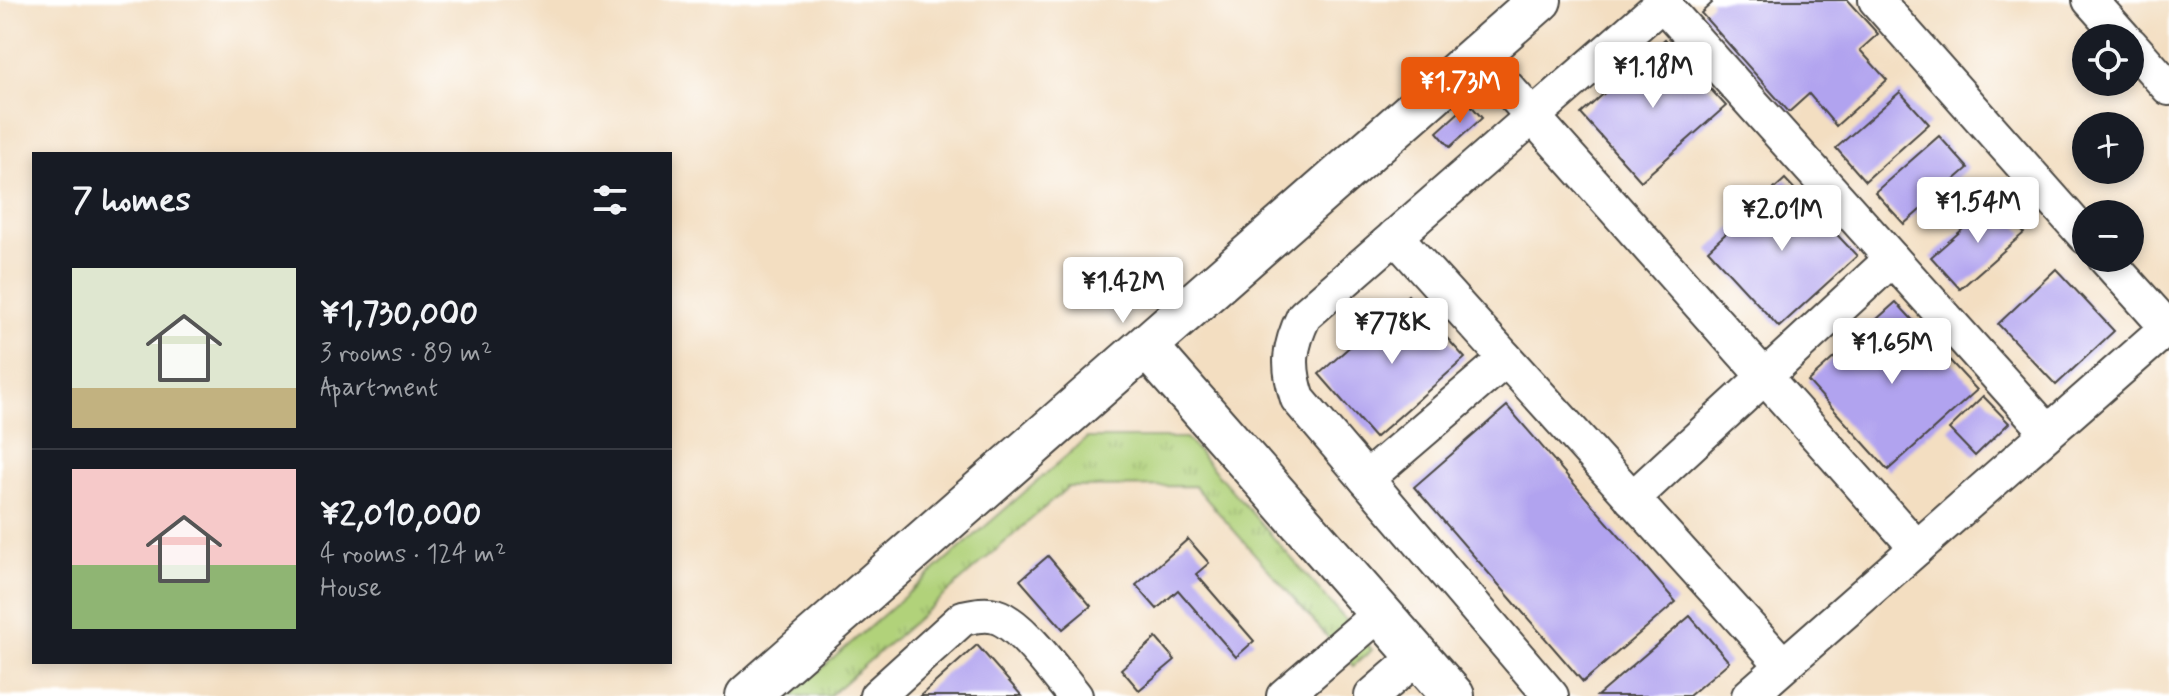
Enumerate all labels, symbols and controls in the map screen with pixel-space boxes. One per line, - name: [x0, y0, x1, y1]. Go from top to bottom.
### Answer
- map controls: [2072, 24, 2144, 272]
- button: locate: [2072, 24, 2144, 96]
- pin: ¥1.18M: [1588, 42, 1718, 110]
- text: ¥1.18M: [1613, 51, 1693, 85]
- pin: ¥1.73M: [1395, 57, 1525, 125]
- text: ¥1.73M: [1419, 66, 1501, 100]
- button: +: [2072, 112, 2144, 184]
- pin: ¥1.54M: [1913, 177, 2043, 245]
- text: 7 homes: [72, 178, 191, 223]
- icon: filters: [588, 178, 632, 222]
- pin: ¥2.01M: [1717, 185, 1847, 253]
- text: ¥1.54M: [1935, 186, 2021, 220]
- text: ¥2.01M: [1741, 194, 1823, 228]
- button: −: [2072, 200, 2144, 272]
- pin: ¥1.42M: [1058, 257, 1188, 325]
- text: ¥1.42M: [1081, 266, 1165, 300]
- text: ¥1,730,000: [320, 292, 478, 337]
- pin: ¥778K: [1336, 298, 1448, 366]
- icon: home: [136, 300, 232, 396]
- text: ¥778K: [1354, 307, 1430, 341]
- pin: ¥1.65M: [1827, 318, 1957, 386]
- text: ¥1.65M: [1851, 327, 1933, 361]
- text: 3 rooms · 89 m²: [320, 337, 492, 371]
- text: Apartment: [320, 371, 438, 405]
- text: ¥2,010,000: [320, 493, 482, 538]
- icon: home: [136, 501, 232, 597]
- text: 4 rooms · 124 m²: [320, 538, 506, 572]
- text: House: [320, 572, 381, 606]

